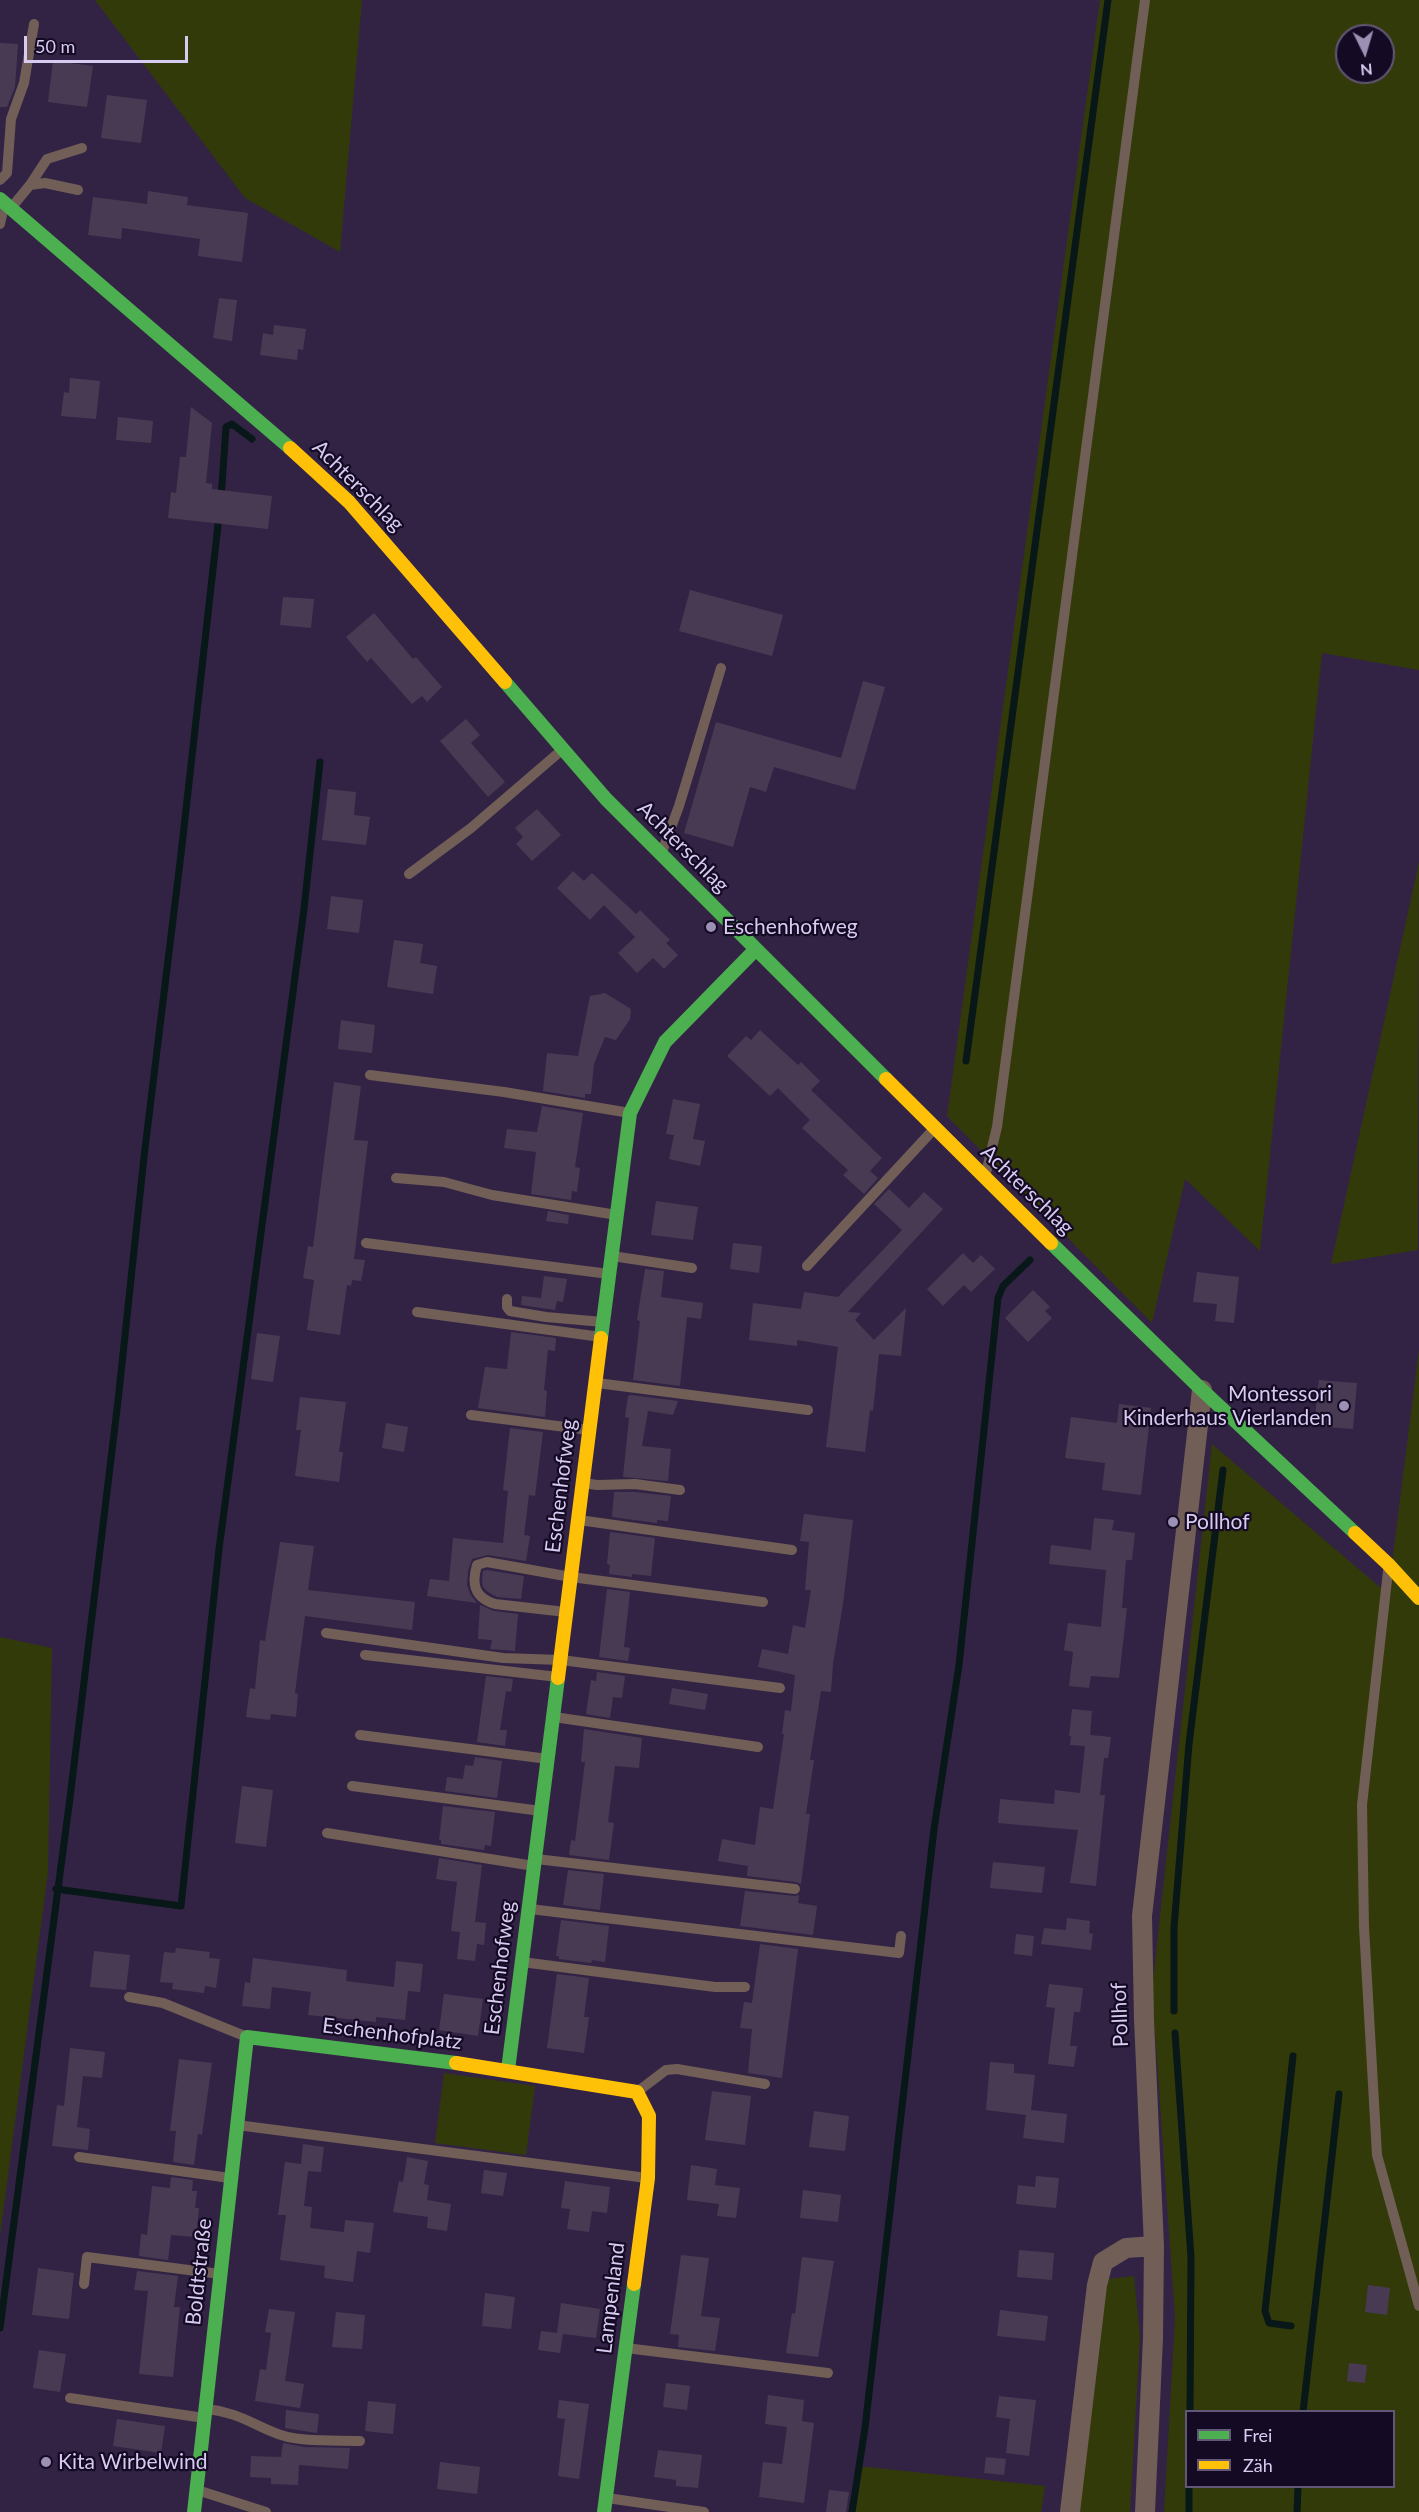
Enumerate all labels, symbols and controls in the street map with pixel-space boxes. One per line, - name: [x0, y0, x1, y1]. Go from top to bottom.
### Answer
- scale bar: [27, 24, 190, 62]
- north arrow: [1335, 24, 1395, 84]
- text: 50 m: [35, 35, 75, 57]
- text: N: [1359, 60, 1373, 80]
- street label: Achterschlag: [307, 435, 409, 537]
- street label: Achterschlag: [632, 796, 734, 898]
- place label: Eschenhofweg: [723, 914, 858, 940]
- marker: Eschenhofweg: [704, 920, 718, 934]
- street label: Achterschlag: [976, 1140, 1078, 1240]
- place label: Montessori Kinderhaus Vierlanden: [1123, 1381, 1332, 1431]
- marker: Montessori Kinderhaus Vierlanden: [1337, 1399, 1351, 1413]
- street label: Eschenhofweg: [540, 1418, 582, 1554]
- place label: Pollhof: [1185, 1509, 1250, 1535]
- marker: Pollhof: [1166, 1515, 1180, 1529]
- street label: Eschenhofweg: [479, 1900, 521, 2036]
- street label: Pollhof: [1106, 1982, 1134, 2048]
- street label: Eschenhofplatz: [321, 2013, 463, 2055]
- street label: Boldtstraße: [181, 2217, 217, 2327]
- street label: Lampenland: [592, 2241, 630, 2355]
- legend: [1185, 2410, 1395, 2488]
- text: Frei: [1243, 2424, 1272, 2446]
- place label: Kita Wirbelwind: [58, 2449, 207, 2475]
- text: Zäh: [1243, 2454, 1273, 2476]
- marker: Kita Wirbelwind: [39, 2455, 53, 2469]

